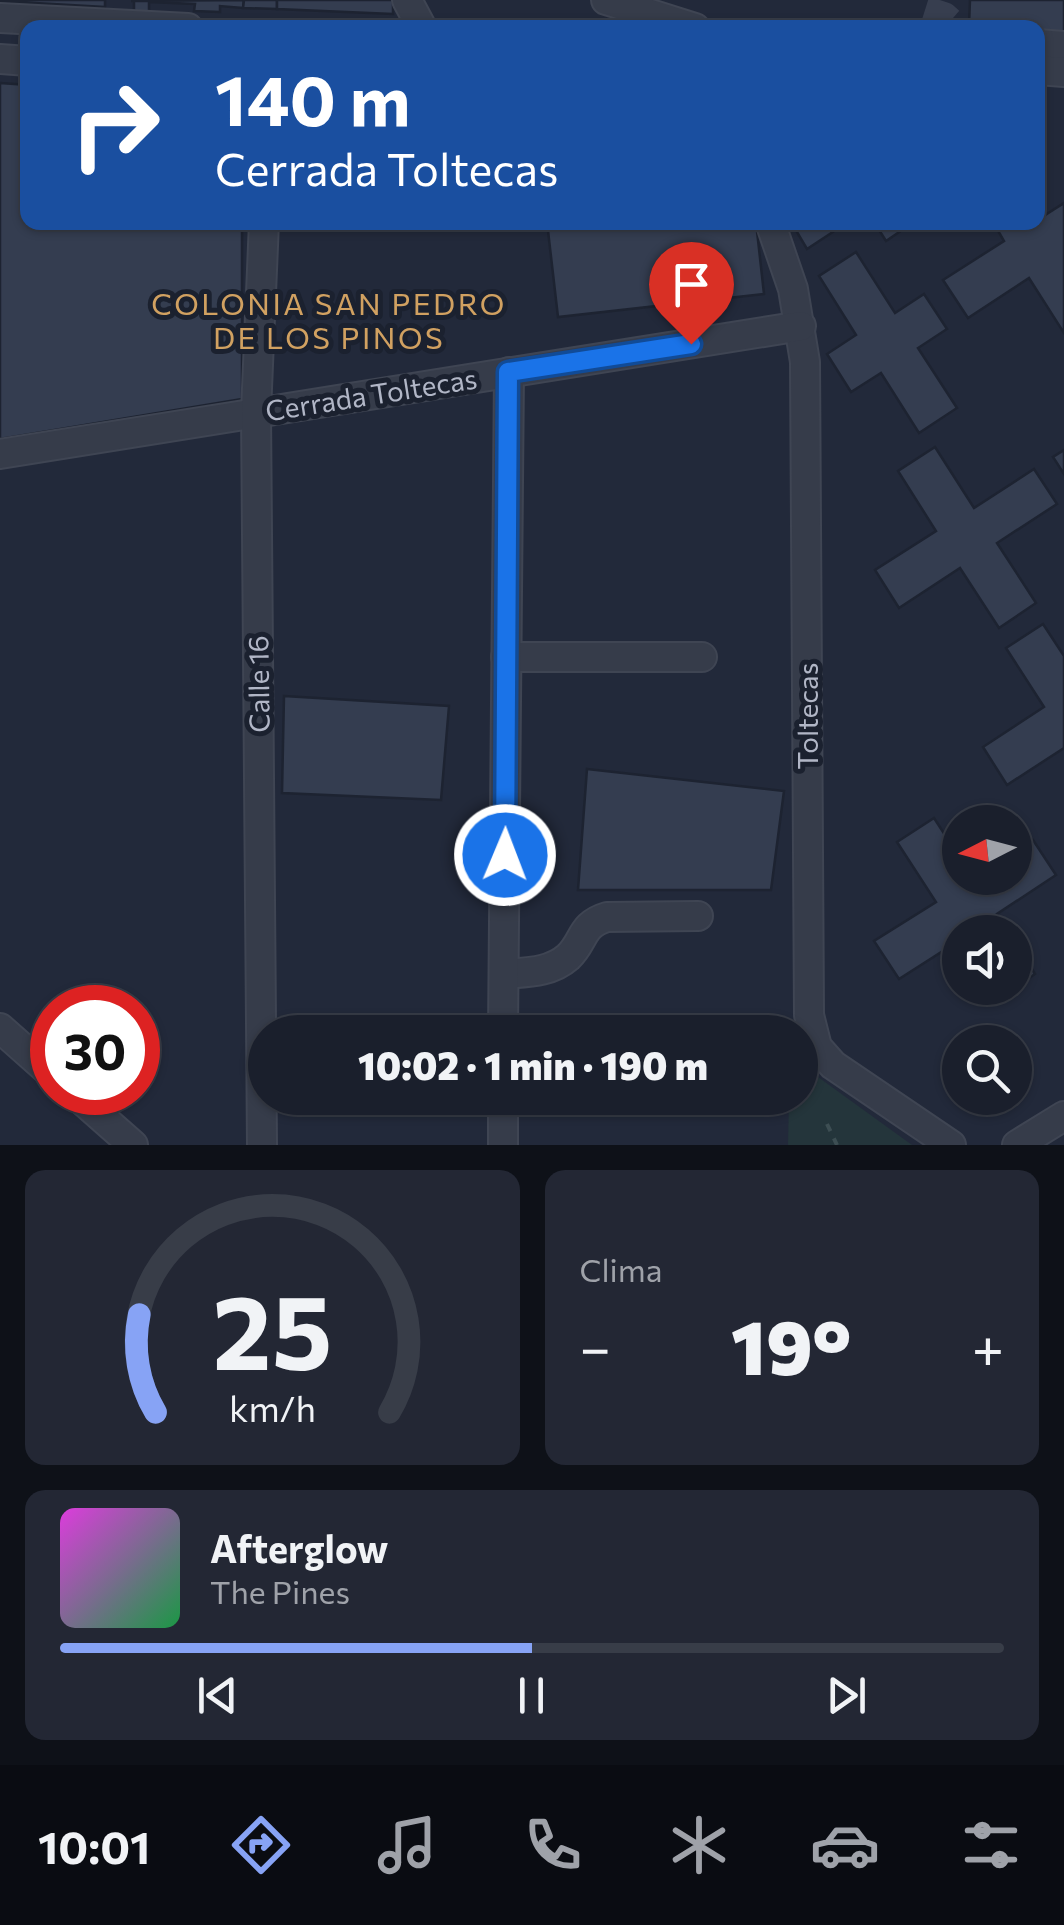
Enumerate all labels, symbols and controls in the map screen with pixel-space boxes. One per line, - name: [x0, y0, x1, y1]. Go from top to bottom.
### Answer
- text: 140 m: [215, 55, 411, 140]
- icon: right: [50, 60, 180, 190]
- text: Cerrada Toltecas: [215, 140, 559, 195]
- pin: [649, 242, 734, 345]
- icon: arrive: [664, 257, 719, 312]
- district label: COLONIA SAN PEDRO DE LOS PINOS: [151, 284, 507, 355]
- street label: Cerrada Toltecas: [263, 360, 479, 428]
- street label: Calle 16: [240, 635, 276, 733]
- street label: Toltecas: [790, 663, 824, 769]
- position arrow: [453, 803, 557, 907]
- north arrow: [942, 805, 1032, 895]
- map controls: [942, 805, 1032, 1115]
- button: sound: [942, 915, 1032, 1005]
- speed limit sign: 30: [30, 985, 160, 1115]
- button: search: [942, 1025, 1032, 1115]
- text: 10:02 · 1 min · 190 m: [358, 1041, 708, 1088]
- text: Clima: [580, 1249, 662, 1289]
- text: 25: [212, 1264, 332, 1391]
- text: 19°: [731, 1299, 851, 1390]
- text: −: [580, 1312, 611, 1379]
- text: +: [972, 1312, 1004, 1379]
- text: km/h: [229, 1386, 316, 1429]
- text: Afterglow: [210, 1524, 388, 1571]
- text: The Pines: [210, 1571, 350, 1611]
- icon: previous: [190, 1668, 245, 1723]
- icon: pause: [504, 1668, 559, 1723]
- icon: next: [819, 1668, 874, 1723]
- icon: directions: [226, 1810, 296, 1880]
- icon: music: [372, 1810, 442, 1880]
- icon: phone: [518, 1810, 588, 1880]
- icon: climate: [664, 1810, 734, 1880]
- icon: car: [810, 1810, 880, 1880]
- icon: filters: [956, 1810, 1026, 1880]
- text: 10:01: [38, 1818, 150, 1873]

